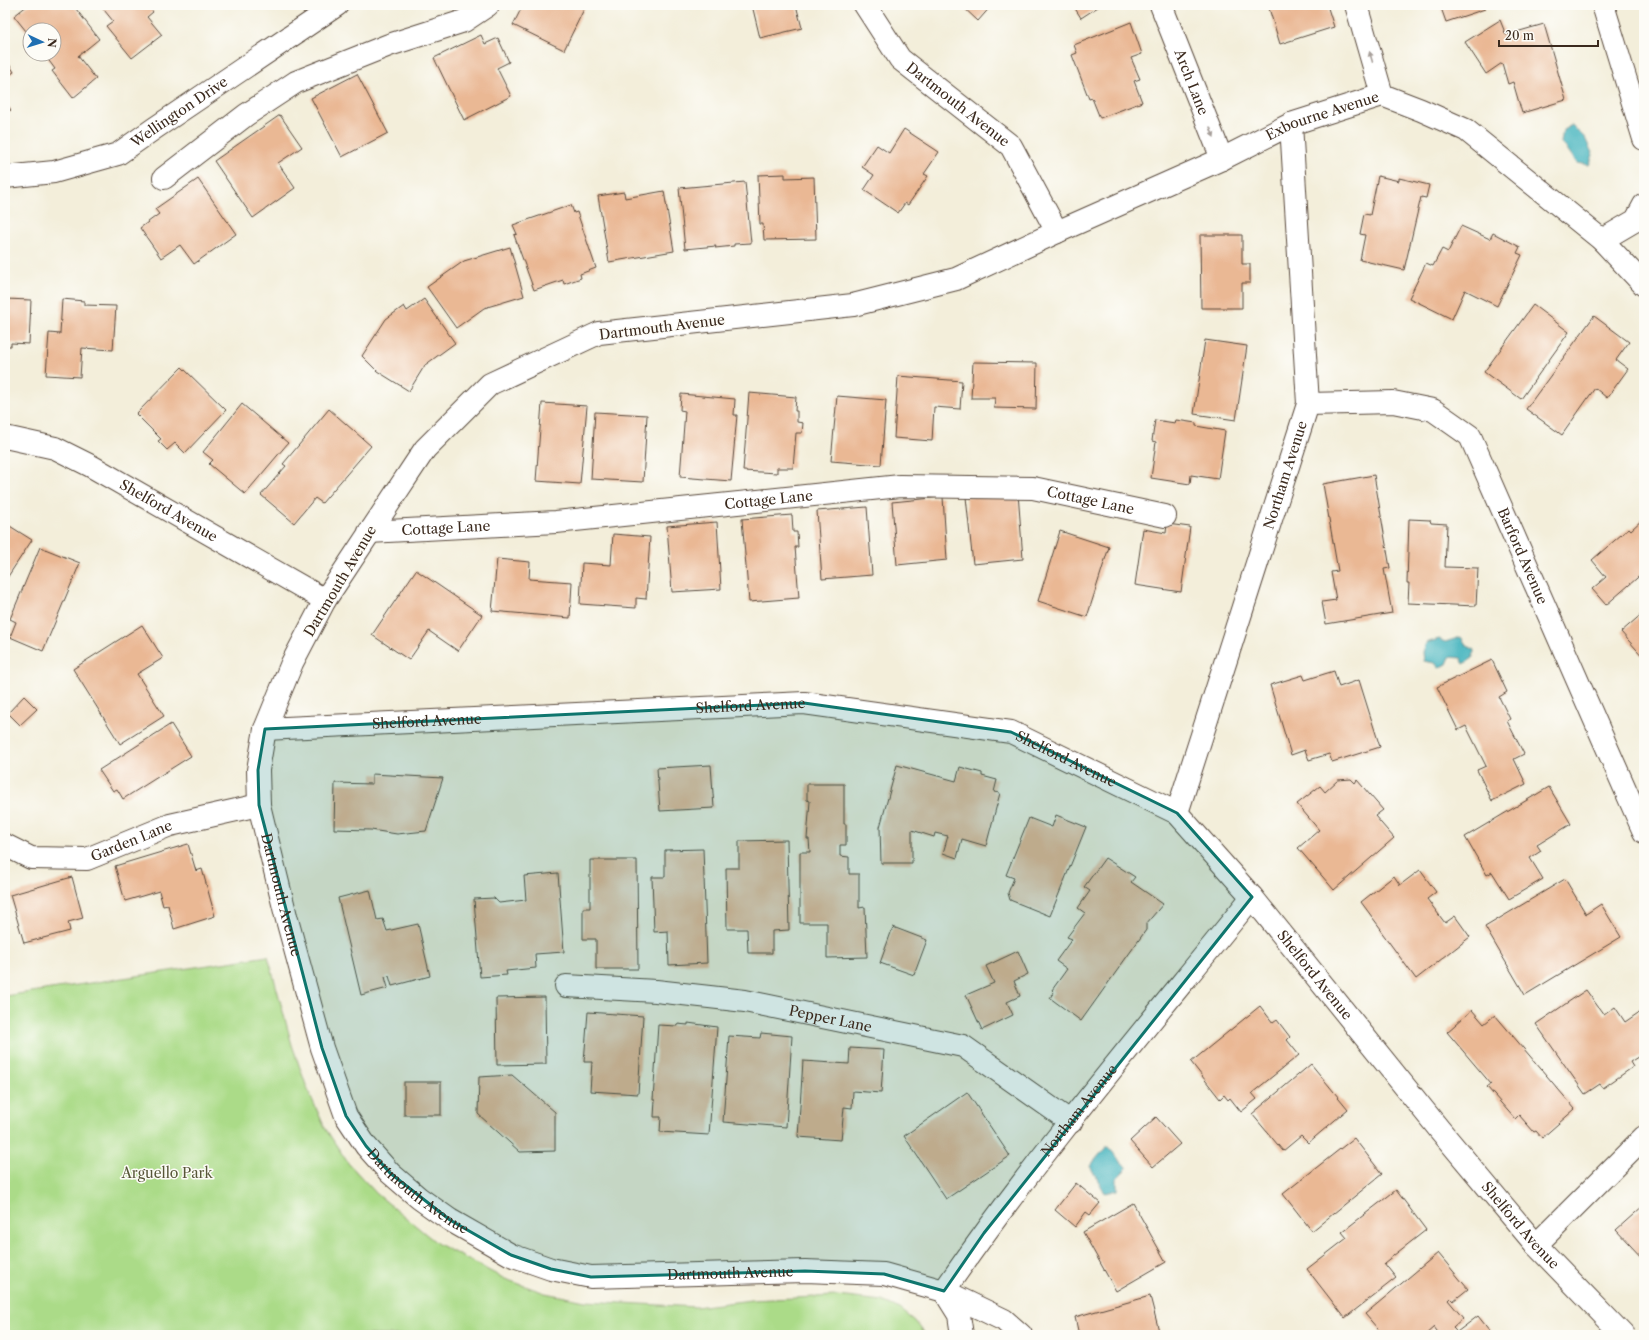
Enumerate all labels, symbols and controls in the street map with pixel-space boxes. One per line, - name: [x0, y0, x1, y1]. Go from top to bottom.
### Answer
- north arrow: [22, 22, 62, 62]
- scale bar: [1499, 22, 1598, 48]
- text: 20 m: [1505, 28, 1534, 43]
- text: N: [45, 37, 59, 48]
- street label: Arch Lane: [1170, 46, 1213, 118]
- one-way arrow: [1368, 51, 1374, 63]
- street label: Dartmouth Avenue: [903, 58, 1013, 151]
- street label: Wellington Drive: [126, 72, 231, 152]
- street label: Exbourne Avenue: [1263, 88, 1381, 144]
- one-way arrow: [1209, 127, 1215, 139]
- street label: Dartmouth Avenue: [598, 310, 726, 344]
- street label: Northam Avenue: [1260, 418, 1311, 531]
- street label: Shelford Avenue: [117, 475, 221, 546]
- street label: Cottage Lane: [1045, 482, 1136, 518]
- street label: Cottage Lane: [723, 486, 814, 513]
- street label: Barford Avenue: [1494, 505, 1552, 607]
- street label: Cottage Lane: [401, 517, 491, 539]
- street label: Dartmouth Avenue: [300, 522, 380, 640]
- street label: Shelford Avenue: [695, 694, 806, 717]
- street label: Shelford Avenue: [372, 710, 482, 733]
- street label: Shelford Avenue: [1013, 727, 1120, 791]
- street label: Garden Lane: [88, 816, 175, 866]
- street label: Dartmouth Avenue: [257, 831, 306, 959]
- street label: Shelford Avenue: [1273, 926, 1356, 1023]
- street label: Pepper Lane: [787, 1001, 874, 1036]
- street label: Northam Avenue: [1037, 1061, 1121, 1160]
- street label: Dartmouth Avenue: [363, 1145, 472, 1238]
- park label: Arguello Park: [120, 1164, 213, 1182]
- street label: Shelford Avenue: [1478, 1178, 1563, 1273]
- street label: Dartmouth Avenue: [667, 1262, 794, 1284]

